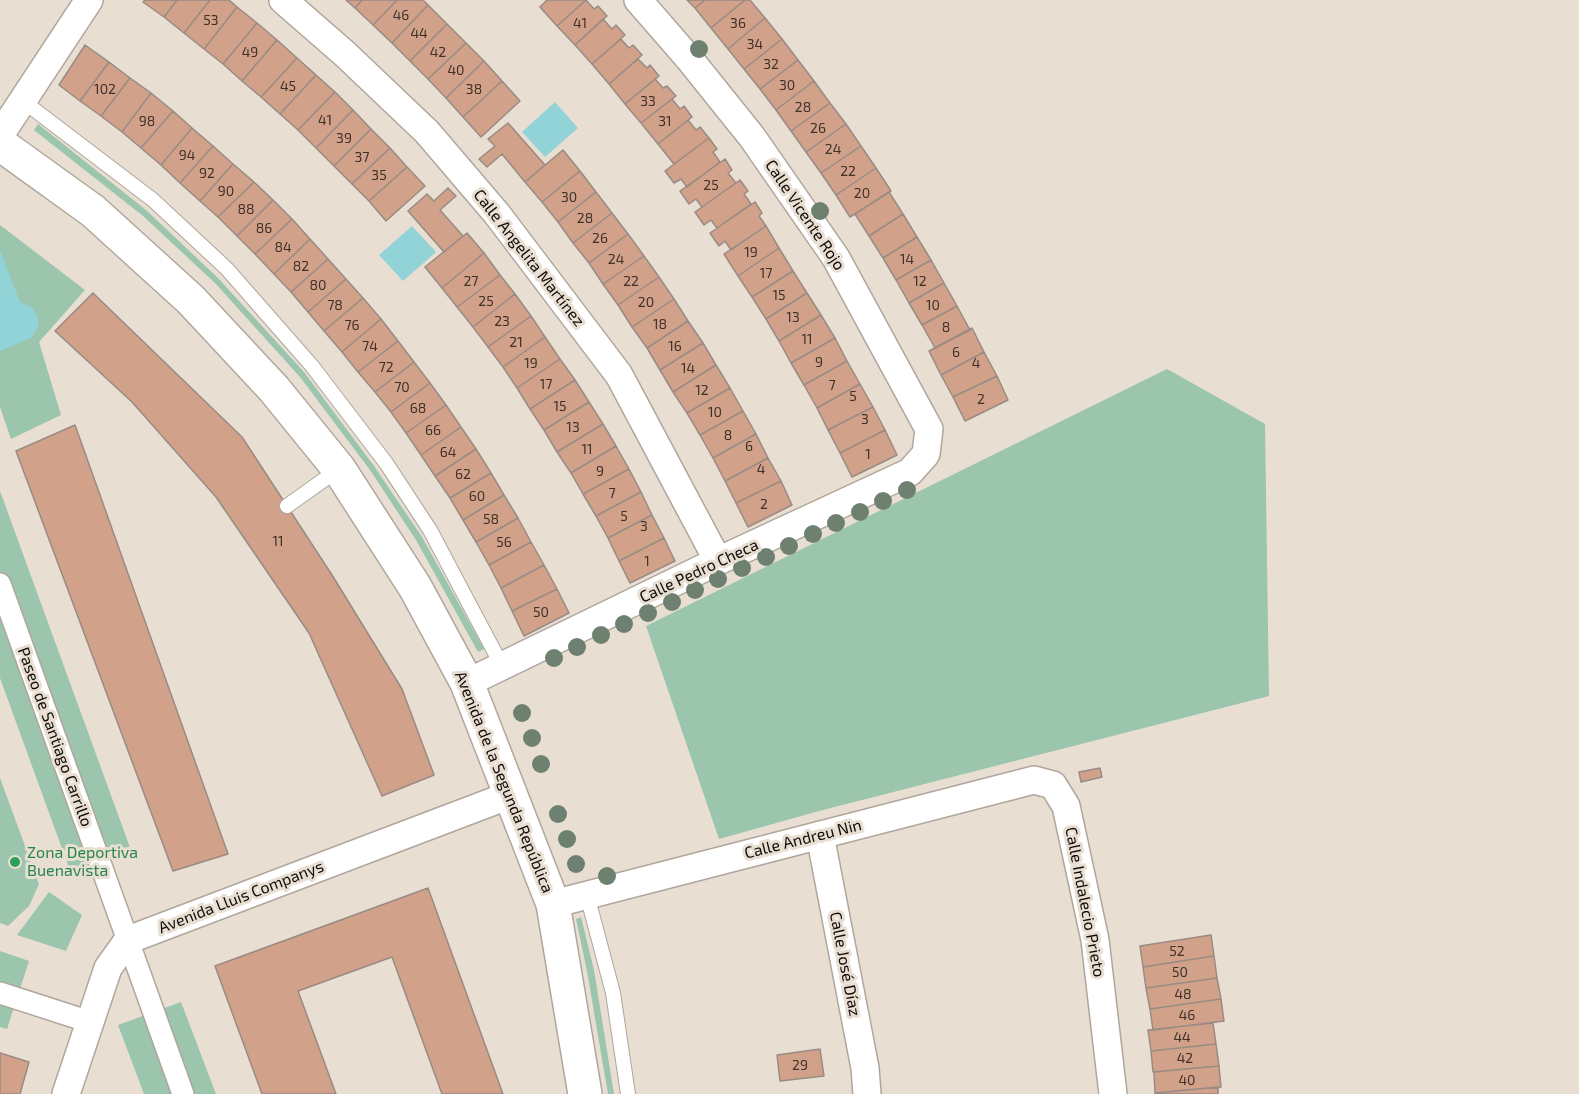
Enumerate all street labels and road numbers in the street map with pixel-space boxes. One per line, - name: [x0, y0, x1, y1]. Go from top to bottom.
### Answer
- street label: Calle Vicente Rojo: [761, 156, 849, 274]
- street label: Calle Angelita Martínez: [469, 186, 589, 330]
- street label: Calle Pedro Checa: [636, 535, 762, 607]
- street label: Paseo de Santiago Carrillo: [14, 645, 96, 829]
- street label: Avenida de la Segunda República: [451, 668, 557, 896]
- street label: Calle Andreu Nin: [742, 815, 864, 863]
- street label: Calle Indalecio Prieto: [1061, 825, 1109, 979]
- street label: Avenida Lluis Companys: [156, 857, 326, 937]
- street label: Calle José Díaz: [825, 910, 865, 1018]

